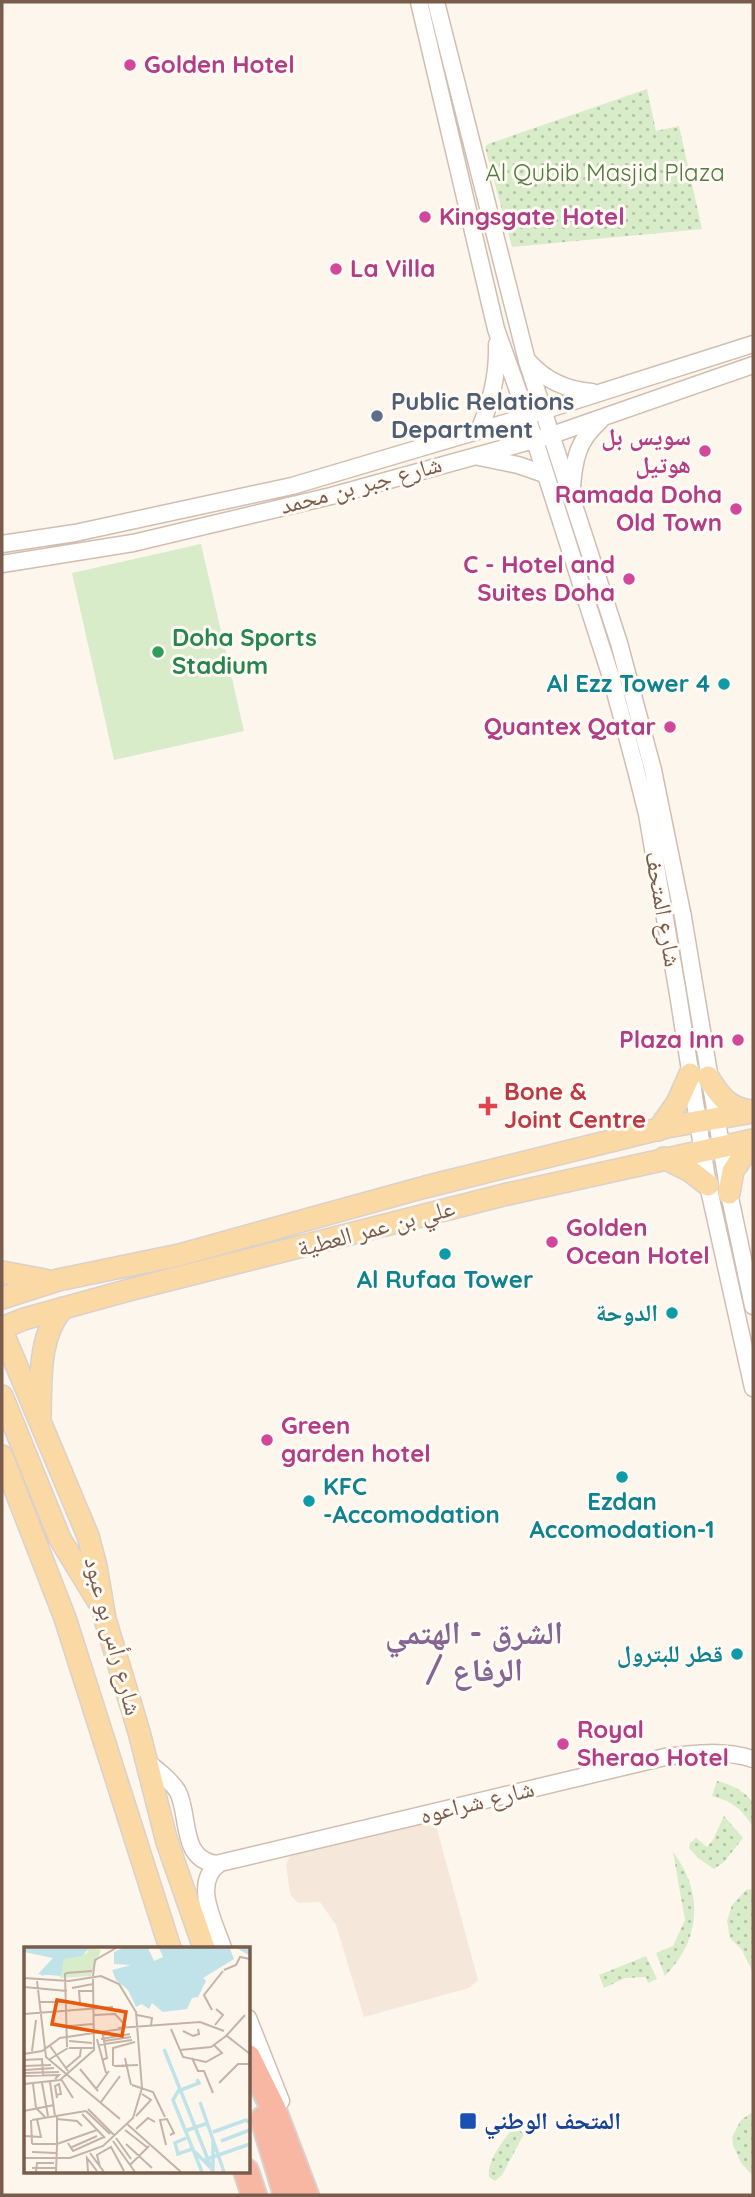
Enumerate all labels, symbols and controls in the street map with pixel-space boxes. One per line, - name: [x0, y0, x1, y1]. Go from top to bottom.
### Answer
- place label: Golden Hotel: [144, 49, 295, 79]
- marker: Golden Hotel: [122, 57, 138, 73]
- park label: Al Qubib Masjid Plaza: [485, 157, 725, 187]
- place label: Kingsgate Hotel: [439, 201, 625, 231]
- marker: Kingsgate Hotel: [417, 209, 433, 225]
- place label: La Villa: [350, 253, 435, 283]
- marker: La Villa: [328, 261, 344, 277]
- place label: Public Relations Department: [391, 386, 574, 444]
- marker: Public Relations Department: [369, 408, 385, 424]
- place label: سويس بل هوتيل: [601, 421, 691, 479]
- marker: سويس بل هوتيل: [697, 443, 713, 459]
- street label: شارع جبر بن محمد: [277, 448, 445, 521]
- place label: Ramada Doha Old Town: [555, 479, 722, 537]
- marker: Ramada Doha Old Town: [728, 501, 744, 517]
- place label: C - Hotel and Suites Doha: [463, 549, 615, 607]
- marker: C - Hotel and Suites Doha: [621, 571, 637, 587]
- place label: Doha Sports Stadium: [172, 622, 317, 680]
- marker: Doha Sports Stadium: [150, 644, 166, 660]
- place label: Al Ezz Tower 4: [547, 668, 710, 698]
- marker: Al Ezz Tower 4: [716, 676, 732, 692]
- place label: Quantex Qatar: [484, 711, 656, 741]
- marker: Quantex Qatar: [662, 719, 678, 735]
- street label: شارع المتحف: [638, 849, 689, 969]
- place label: Plaza Inn: [619, 1024, 724, 1054]
- marker: Plaza Inn: [730, 1032, 746, 1048]
- place label: Bone & Joint Centre: [504, 1076, 646, 1134]
- marker: Bone & Joint Centre: [478, 1096, 498, 1116]
- street label: علي بن عمر العطية: [294, 1192, 459, 1267]
- place label: Golden Ocean Hotel: [566, 1212, 710, 1270]
- marker: Golden Ocean Hotel: [544, 1234, 560, 1250]
- marker: Al Rufaa Tower: [437, 1246, 453, 1262]
- place label: Al Rufaa Tower: [357, 1264, 533, 1294]
- place label: الدوحة: [596, 1297, 658, 1327]
- marker: الدوحة: [664, 1305, 680, 1321]
- place label: Green garden hotel: [281, 1410, 431, 1468]
- marker: Green garden hotel: [259, 1432, 275, 1448]
- marker: Ezdan Accomodation-1: [614, 1469, 630, 1485]
- place label: KFC -Accomodation: [323, 1471, 500, 1529]
- place label: Ezdan Accomodation-1: [529, 1486, 715, 1544]
- marker: KFC -Accomodation: [301, 1493, 317, 1509]
- street label: شارع رأس بو عبود: [77, 1553, 150, 1718]
- district label: الشرق - الهتمي / الرفاع: [385, 1612, 563, 1691]
- place label: قطر للبترول: [617, 1638, 723, 1668]
- marker: قطر للبترول: [729, 1646, 745, 1662]
- place label: Royal Sherao Hotel: [577, 1714, 729, 1772]
- marker: Royal Sherao Hotel: [555, 1736, 571, 1752]
- street label: شارع شراعوه: [417, 1772, 537, 1831]
- inset map: [24, 1947, 250, 2172]
- place label: المتحف الوطني: [484, 2105, 621, 2140]
- marker: المتحف الوطني: [458, 2111, 478, 2131]

